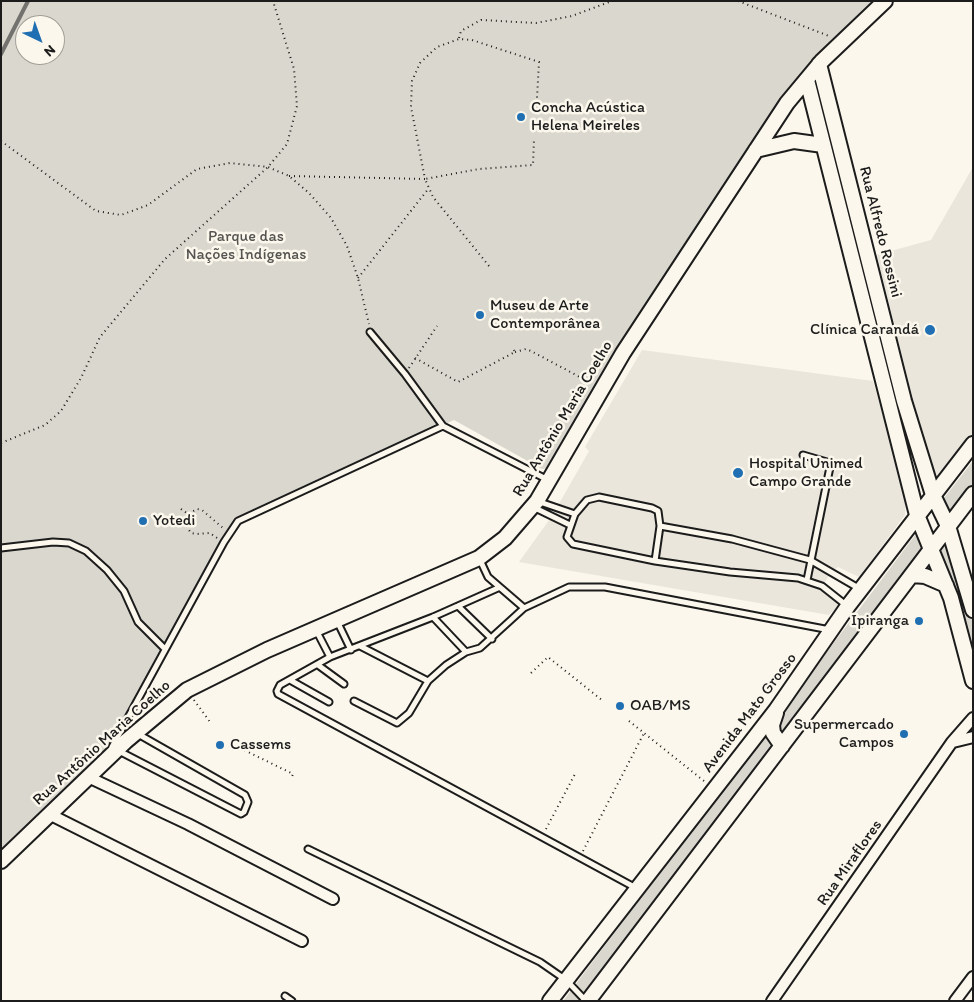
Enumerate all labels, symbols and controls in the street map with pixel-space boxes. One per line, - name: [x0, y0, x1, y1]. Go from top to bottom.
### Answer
- north arrow: [15, 15, 65, 65]
- text: N: [41, 41, 59, 60]
- place label: Concha Acústica Helena Meireles: [531, 98, 645, 136]
- marker: Concha Acústica Helena Meireles: [515, 111, 527, 123]
- street label: Rua Alfredo Rossini: [854, 164, 906, 300]
- park label: Parque das Nações Indígenas: [186, 227, 306, 265]
- place label: Museu de Arte Contemporânea: [490, 296, 600, 334]
- marker: Museu de Arte Contemporânea: [474, 309, 486, 321]
- place label: Clínica Carandá: [810, 320, 919, 340]
- marker: Clínica Carandá: [923, 323, 937, 337]
- street label: Rua Antônio Maria Coelho: [509, 338, 617, 500]
- place label: Hospital Unimed Campo Grande: [749, 454, 863, 492]
- marker: Hospital Unimed Campo Grande: [731, 466, 745, 480]
- place label: Yotedi: [153, 511, 195, 531]
- marker: Yotedi: [137, 515, 149, 527]
- place label: Ipiranga: [851, 611, 909, 631]
- marker: Ipiranga: [913, 615, 925, 627]
- street label: Avenida Mato Grosso: [699, 649, 801, 777]
- street label: Rua Antônio Maria Coelho: [29, 676, 175, 810]
- place label: OAB/MS: [630, 696, 690, 716]
- marker: OAB/MS: [614, 700, 626, 712]
- place label: Supermercado Campos: [794, 715, 894, 753]
- marker: Supermercado Campos: [898, 728, 910, 740]
- place label: Cassems: [230, 735, 291, 755]
- marker: Cassems: [214, 739, 226, 751]
- street label: Rua Miraflores: [813, 816, 887, 910]

